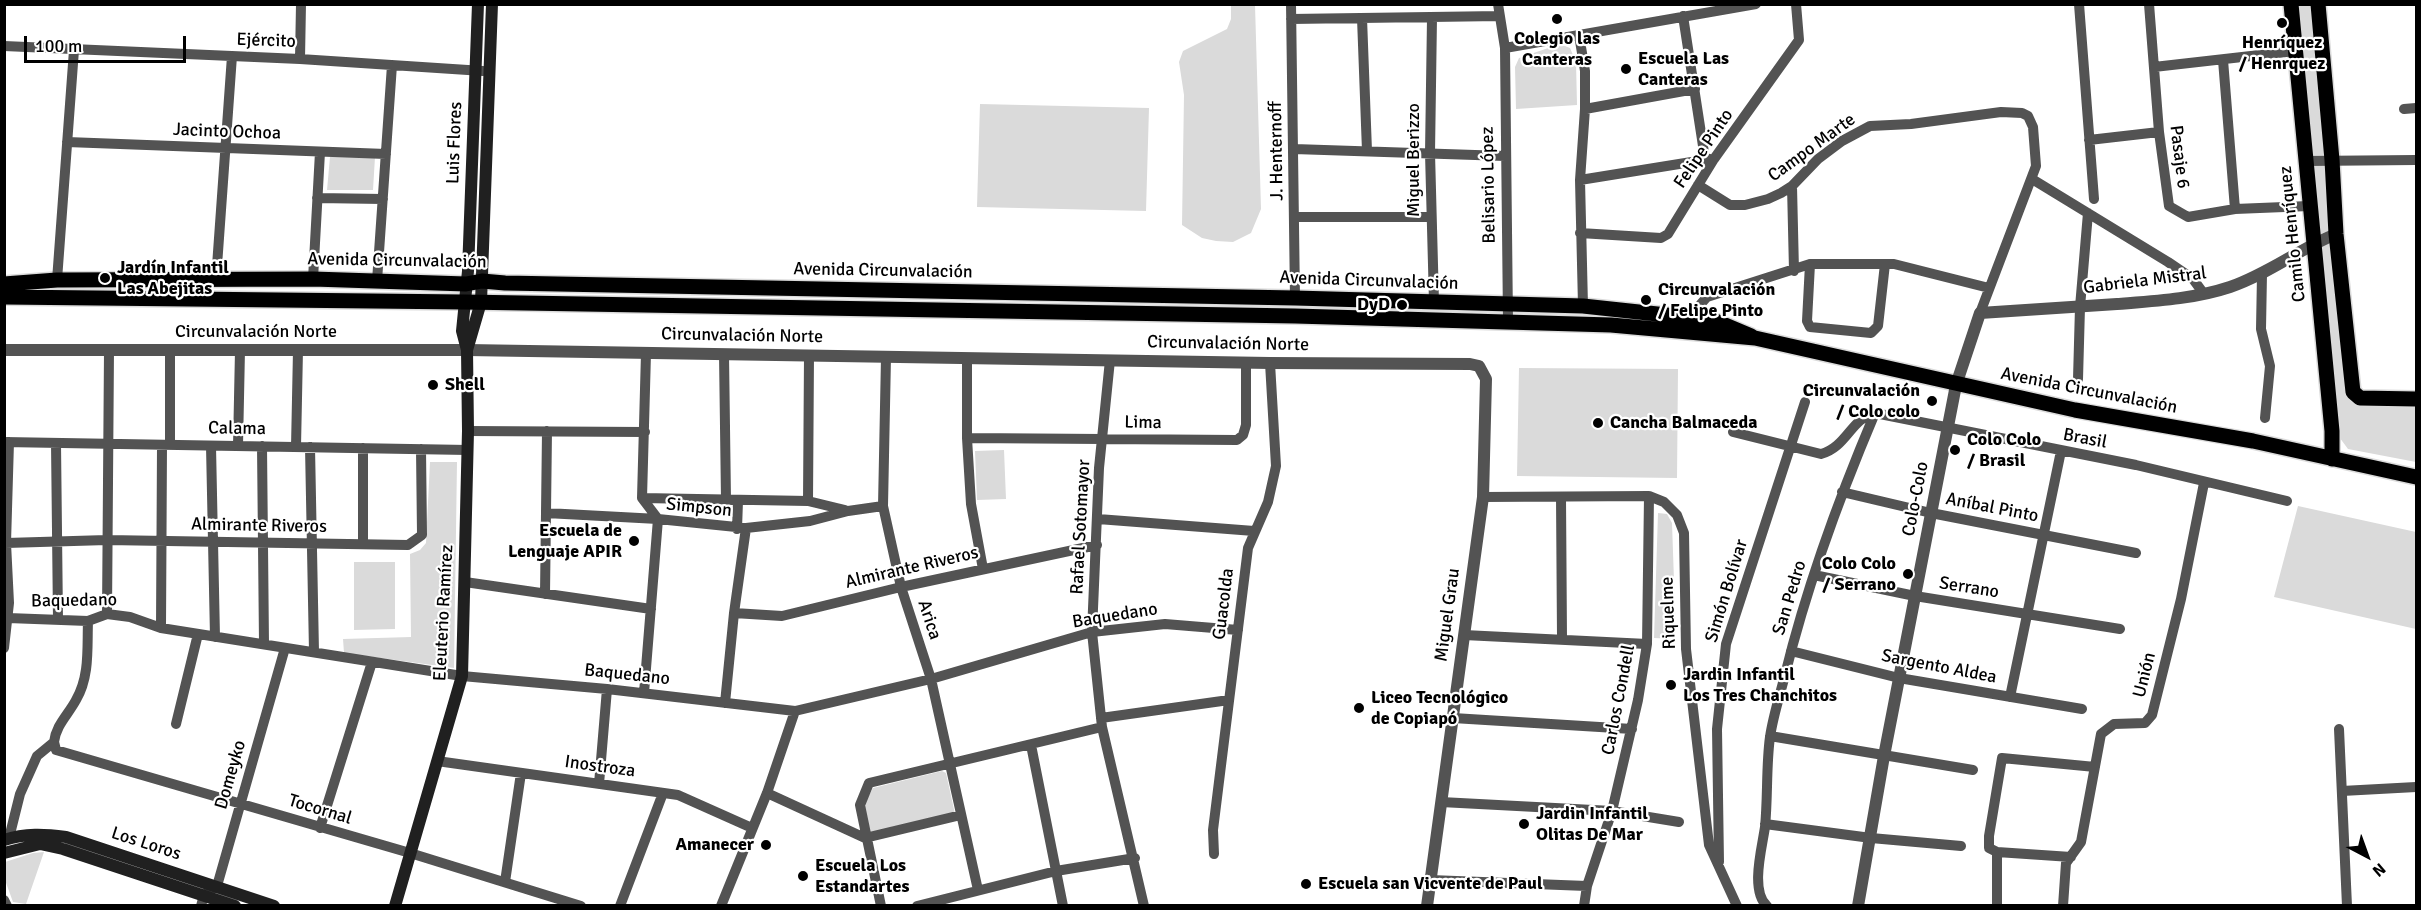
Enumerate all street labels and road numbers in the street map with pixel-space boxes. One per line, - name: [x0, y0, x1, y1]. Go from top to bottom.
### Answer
- street label: Ejército: [236, 29, 296, 53]
- street label: Luis Flores: [443, 101, 467, 185]
- street label: J. Henternoff: [1265, 101, 1289, 201]
- street label: Miguel Berizzo: [1403, 103, 1425, 217]
- street label: Felipe Pinto: [1670, 105, 1738, 193]
- street label: Campo Marte: [1764, 109, 1860, 187]
- street label: Jacinto Ochoa: [173, 119, 281, 145]
- street label: Pasaje 6: [2164, 124, 2194, 190]
- street label: Belisario López: [1477, 126, 1501, 244]
- street label: Camilo Henríquez: [2275, 165, 2311, 303]
- street label: Avenida Circunvalación: [307, 249, 487, 273]
- street label: Avenida Circunvalación: [793, 259, 973, 283]
- street label: Gabriela Mistral: [2082, 263, 2208, 299]
- street label: Avenida Circunvalación: [1279, 267, 1459, 295]
- street label: Circunvalación Norte: [175, 321, 337, 343]
- street label: Circunvalación Norte: [661, 324, 823, 348]
- street label: Circunvalación Norte: [1147, 332, 1309, 356]
- street label: Avenida Circunvalación: [1999, 363, 2179, 419]
- street label: Lima: [1124, 412, 1162, 434]
- street label: Calama: [208, 418, 266, 440]
- street label: Brasil: [2061, 424, 2109, 454]
- street label: Rafael Sotomayor: [1067, 459, 1095, 595]
- street label: Colo-Colo: [1898, 460, 1934, 538]
- street label: Aníbal Pinto: [1944, 488, 2040, 528]
- street label: Simpson: [665, 494, 733, 522]
- street label: Almirante Riveros: [191, 514, 327, 538]
- street label: Simón Bolívar: [1701, 537, 1753, 645]
- street label: Almirante Riveros: [843, 542, 981, 594]
- street label: Eleuterio Ramírez: [430, 544, 458, 682]
- street label: San Pedro: [1768, 558, 1812, 638]
- street label: Guacolda: [1209, 567, 1239, 641]
- street label: Miguel Grau: [1431, 567, 1465, 663]
- street label: Serrano: [1937, 573, 2001, 603]
- street label: Riquelme: [1657, 576, 1681, 650]
- street label: Baquedano: [31, 589, 117, 613]
- street label: Arica: [912, 597, 946, 643]
- street label: Baquedano: [1071, 599, 1159, 633]
- street label: Carlos Condell: [1598, 643, 1640, 757]
- street label: Sargento Aldea: [1879, 645, 1999, 689]
- street label: Unión: [2129, 650, 2161, 700]
- street label: Baquedano: [583, 660, 671, 690]
- street label: Domeyko: [211, 738, 251, 812]
- street label: Inostroza: [563, 751, 637, 783]
- street label: Tocornal: [286, 790, 354, 830]
- street label: Los Loros: [108, 823, 184, 865]

